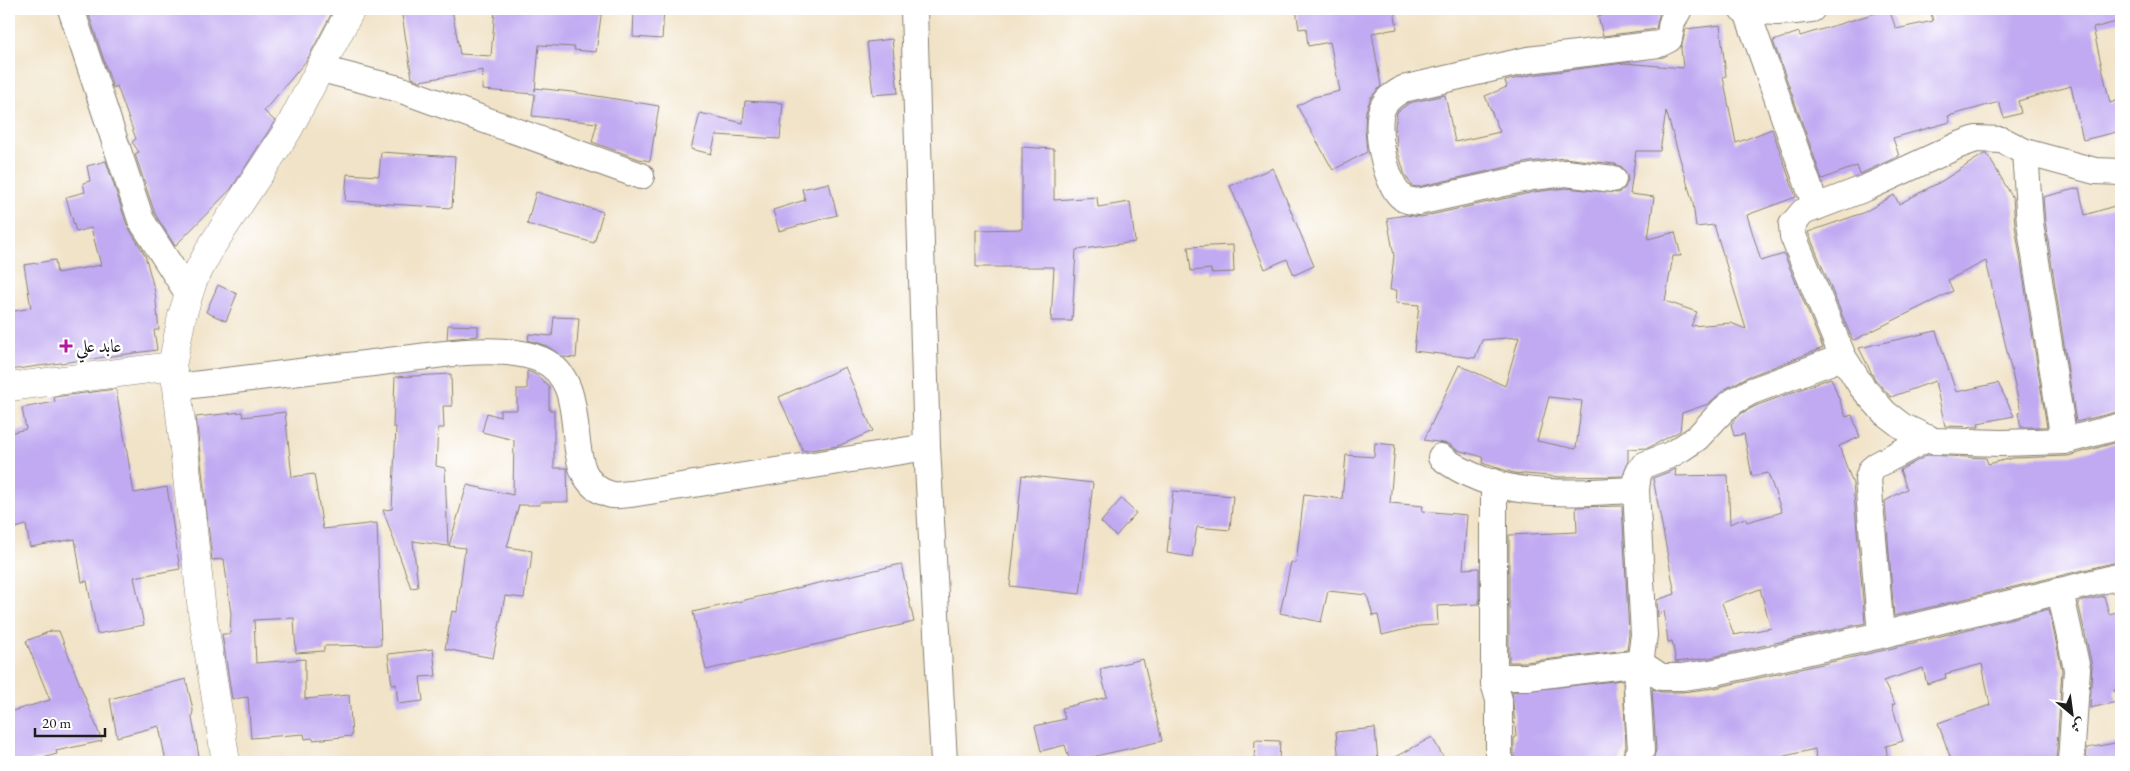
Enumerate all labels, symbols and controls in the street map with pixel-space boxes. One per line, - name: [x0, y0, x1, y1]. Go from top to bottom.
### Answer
- place label: عابد علي: [76, 334, 121, 363]
- marker: عابد علي: [60, 340, 72, 352]
- north arrow: [2048, 688, 2098, 738]
- scale bar: [35, 706, 105, 738]
- text: 20 m: [42, 713, 71, 732]
- text: ش: [2068, 714, 2089, 737]

